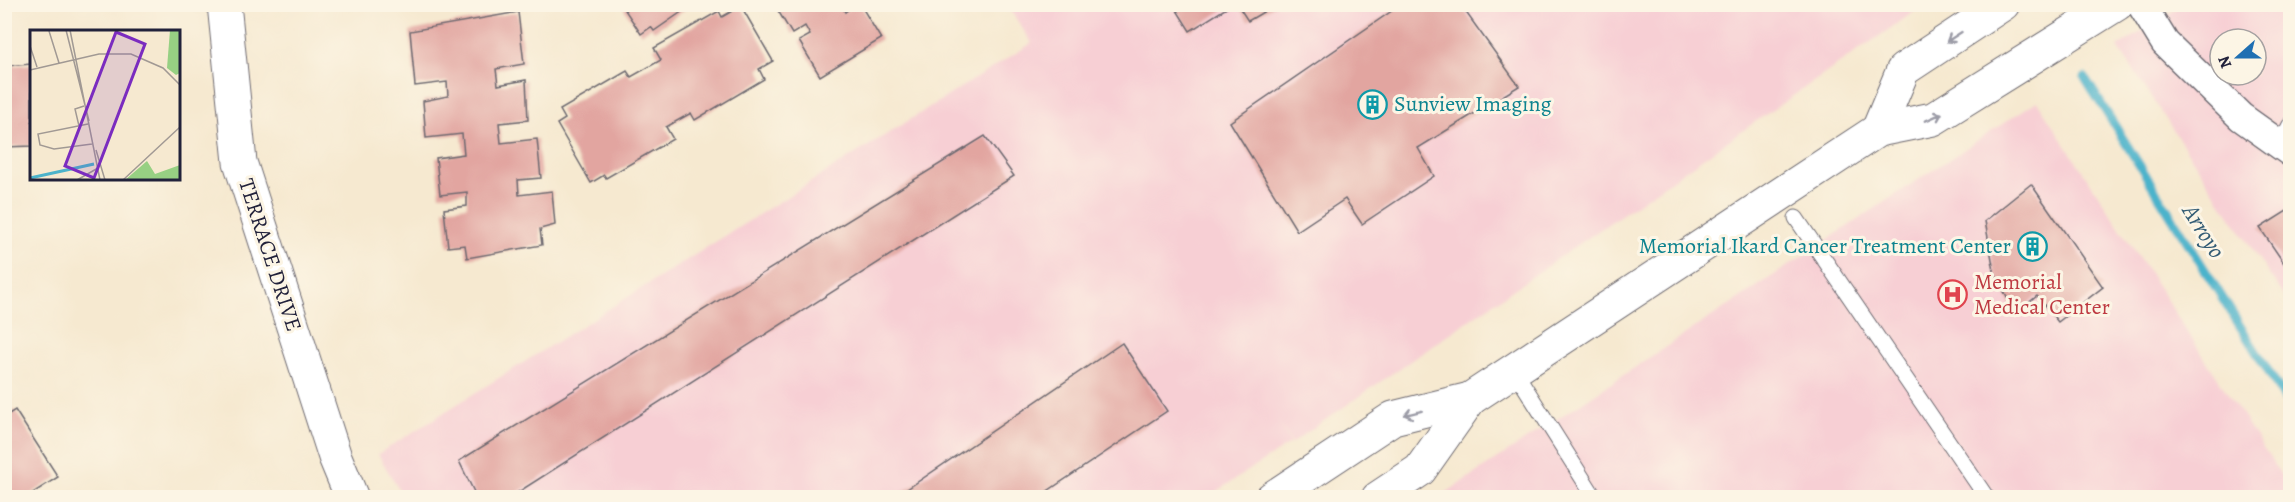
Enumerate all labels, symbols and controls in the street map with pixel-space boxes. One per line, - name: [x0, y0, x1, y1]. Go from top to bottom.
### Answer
- north arrow: [2208, 27, 2268, 87]
- inset map: [30, 30, 180, 180]
- one-way arrow: [1946, 31, 1963, 43]
- text: N: [2212, 52, 2237, 71]
- building icon: Sunview Imaging: [1357, 88, 1389, 120]
- place label: Sunview Imaging: [1394, 89, 1552, 119]
- one-way arrow: [1925, 110, 1943, 122]
- street label: TERRACE DRIVE: [231, 175, 309, 335]
- water label: Arroyo: [2174, 196, 2233, 264]
- building icon: Memorial Ikard Cancer Treatment Center: [2016, 230, 2048, 262]
- place label: Memorial Ikard Cancer Treatment Center: [1639, 231, 2011, 261]
- place label: Memorial Medical Center: [1974, 267, 2110, 322]
- hospital icon: Memorial Medical Center: [1937, 279, 1969, 311]
- one-way arrow: [1404, 408, 1423, 420]

